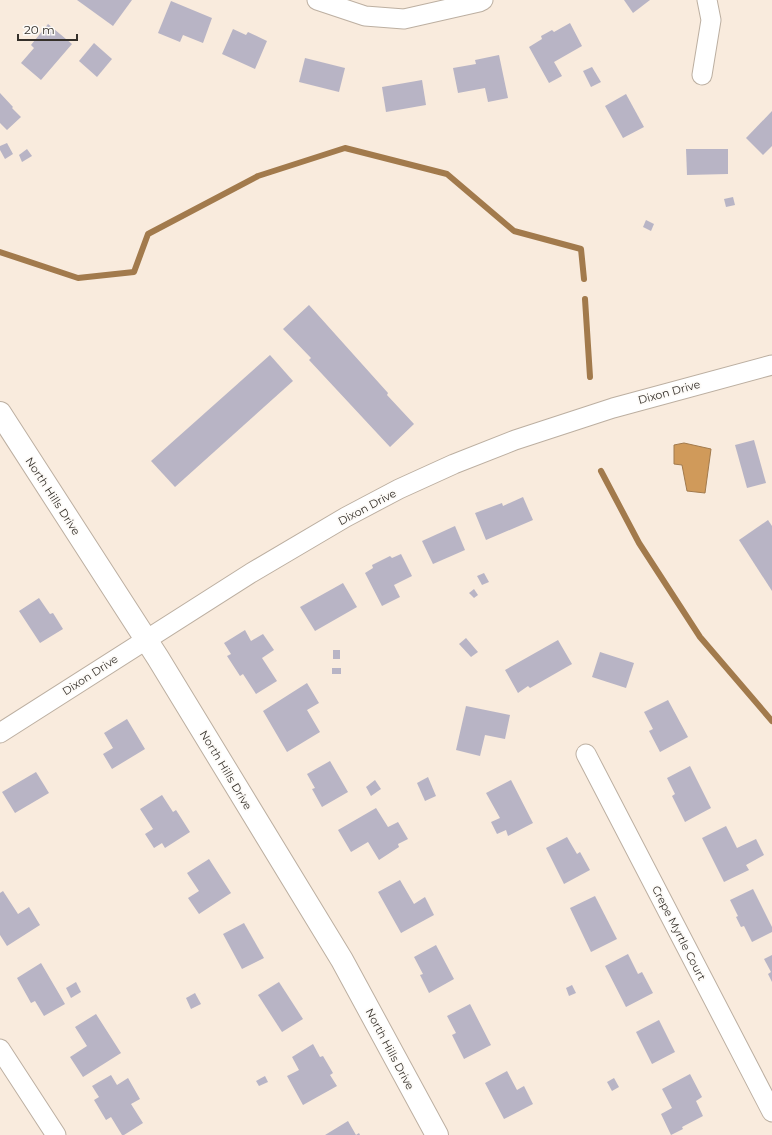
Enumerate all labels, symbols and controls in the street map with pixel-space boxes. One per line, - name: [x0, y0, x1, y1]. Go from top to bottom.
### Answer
- scale bar: [18, 16, 77, 42]
- text: 20 m: [24, 22, 55, 37]
- street label: Dixon Drive: [636, 377, 702, 407]
- street label: North Hills Drive: [23, 454, 84, 538]
- street label: Dixon Drive: [336, 486, 399, 528]
- street label: Dixon Drive: [59, 652, 121, 698]
- street label: North Hills Drive: [197, 728, 255, 813]
- street label: Crepe Myrtle Court: [649, 883, 709, 983]
- street label: North Hills Drive: [363, 1006, 417, 1092]

